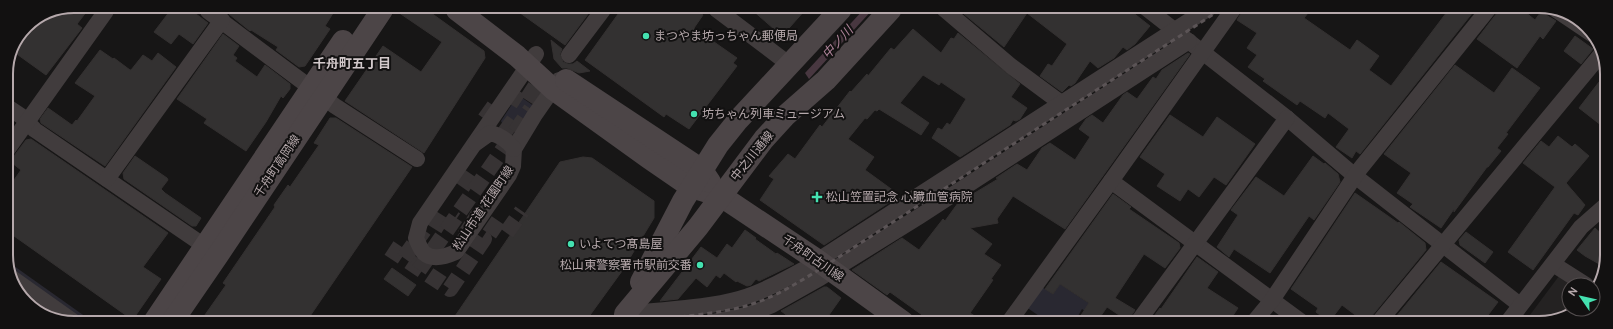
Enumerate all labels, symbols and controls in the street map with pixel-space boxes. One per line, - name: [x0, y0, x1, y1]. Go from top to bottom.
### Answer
- water label: 中ノ川: [819, 22, 859, 63]
- place label: まつやま坊っちゃん郵便局: [654, 29, 798, 45]
- marker: まつやま坊っちゃん郵便局: [641, 31, 651, 41]
- district label: 千舟町五丁目: [313, 56, 391, 73]
- place label: 坊ちゃん列車ミュージアム: [702, 107, 845, 123]
- marker: 坊ちゃん列車ミュージアム: [689, 109, 699, 119]
- street label: 中之川通線: [728, 128, 778, 185]
- street label: 千舟町高岡線: [251, 132, 305, 201]
- street label: 松山市道 花園町線: [450, 163, 518, 254]
- place label: 松山笠置記念 心臓血管病院: [826, 190, 973, 206]
- marker: 松山笠置記念 心臓血管病院: [811, 191, 823, 203]
- street label: 千舟町古川線: [778, 232, 847, 286]
- place label: いよてつ髙島屋: [579, 237, 663, 253]
- marker: いよてつ髙島屋: [566, 239, 576, 249]
- place label: 松山東警察署市駅前交番: [560, 258, 692, 274]
- marker: 松山東警察署市駅前交番: [695, 260, 705, 270]
- north arrow: [1561, 277, 1601, 317]
- text: N: [1566, 285, 1582, 299]

